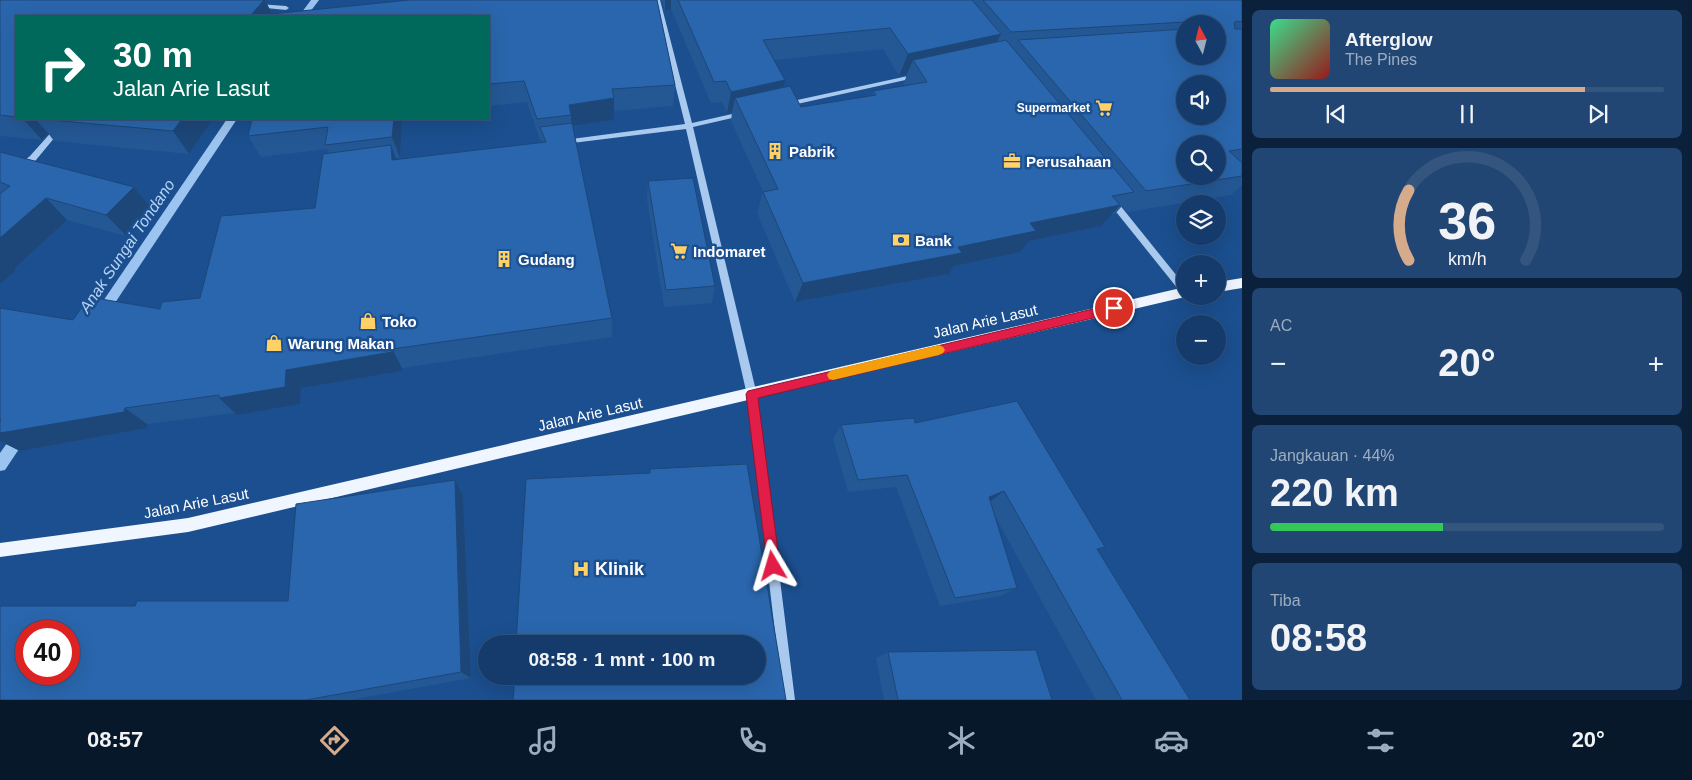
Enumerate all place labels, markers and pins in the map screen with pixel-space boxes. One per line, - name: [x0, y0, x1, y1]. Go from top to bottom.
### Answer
- supermarket icon: Supermarket: [1094, 98, 1114, 118]
- place label: Supermarket: [1017, 101, 1090, 115]
- building icon: Pabrik: [765, 141, 785, 161]
- place label: Pabrik: [789, 143, 836, 160]
- office icon: Perusahaan: [1002, 151, 1022, 171]
- place label: Perusahaan: [1026, 153, 1111, 170]
- bank icon: Bank: [891, 230, 911, 250]
- place label: Bank: [915, 232, 952, 249]
- supermarket icon: Indomaret: [669, 241, 689, 261]
- place label: Indomaret: [693, 243, 766, 260]
- building icon: Gudang: [494, 249, 514, 269]
- place label: Gudang: [518, 251, 575, 268]
- pin: [1093, 287, 1135, 329]
- shop icon: Toko: [358, 311, 378, 331]
- place label: Toko: [382, 313, 417, 330]
- shop icon: Warung Makan: [264, 333, 284, 353]
- place label: Warung Makan: [288, 335, 394, 352]
- hospital icon: Klinik: [571, 559, 591, 579]
- place label: Klinik: [595, 559, 645, 579]

